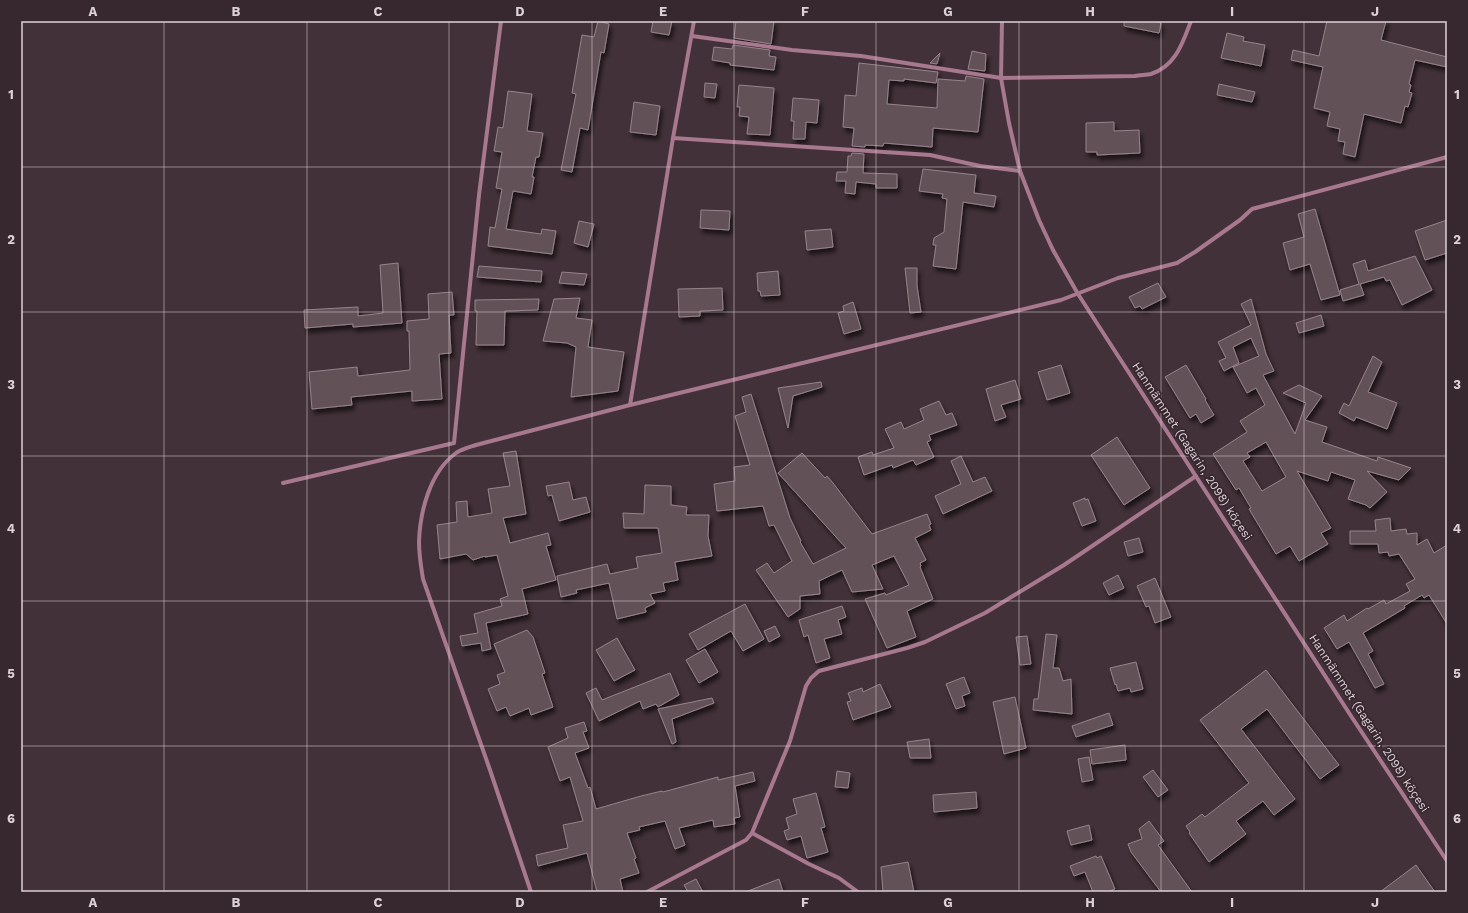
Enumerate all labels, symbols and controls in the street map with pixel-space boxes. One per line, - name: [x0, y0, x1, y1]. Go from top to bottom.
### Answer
- text: A: [89, 4, 98, 19]
- text: B: [232, 4, 241, 19]
- text: C: [374, 4, 383, 19]
- text: D: [515, 4, 525, 19]
- text: E: [659, 4, 667, 19]
- text: F: [801, 4, 809, 19]
- text: G: [943, 4, 953, 19]
- text: H: [1085, 4, 1095, 19]
- text: I: [1230, 4, 1234, 19]
- text: J: [1371, 4, 1379, 19]
- text: 1: [8, 87, 14, 102]
- text: 1: [1454, 87, 1460, 102]
- text: 2: [7, 232, 15, 247]
- text: 2: [1453, 232, 1461, 247]
- street label: Hanmämmet (Gagarin, 2098) köçesi: [1129, 359, 1255, 543]
- text: 3: [7, 377, 15, 392]
- text: 3: [1453, 377, 1461, 392]
- text: 4: [7, 521, 16, 536]
- text: 4: [1453, 521, 1462, 536]
- street label: Hanmämmet (Gagarin, 2098) köçesi: [1306, 631, 1432, 815]
- text: 5: [7, 666, 15, 681]
- text: 5: [1453, 666, 1461, 681]
- text: 6: [7, 811, 15, 826]
- text: 6: [1453, 811, 1461, 826]
- text: A: [89, 895, 98, 910]
- text: B: [232, 895, 241, 910]
- text: C: [374, 895, 383, 910]
- text: D: [515, 895, 525, 910]
- text: E: [659, 895, 667, 910]
- text: F: [801, 895, 809, 910]
- text: G: [943, 895, 953, 910]
- text: H: [1085, 895, 1095, 910]
- text: I: [1230, 895, 1234, 910]
- text: J: [1371, 895, 1379, 910]

